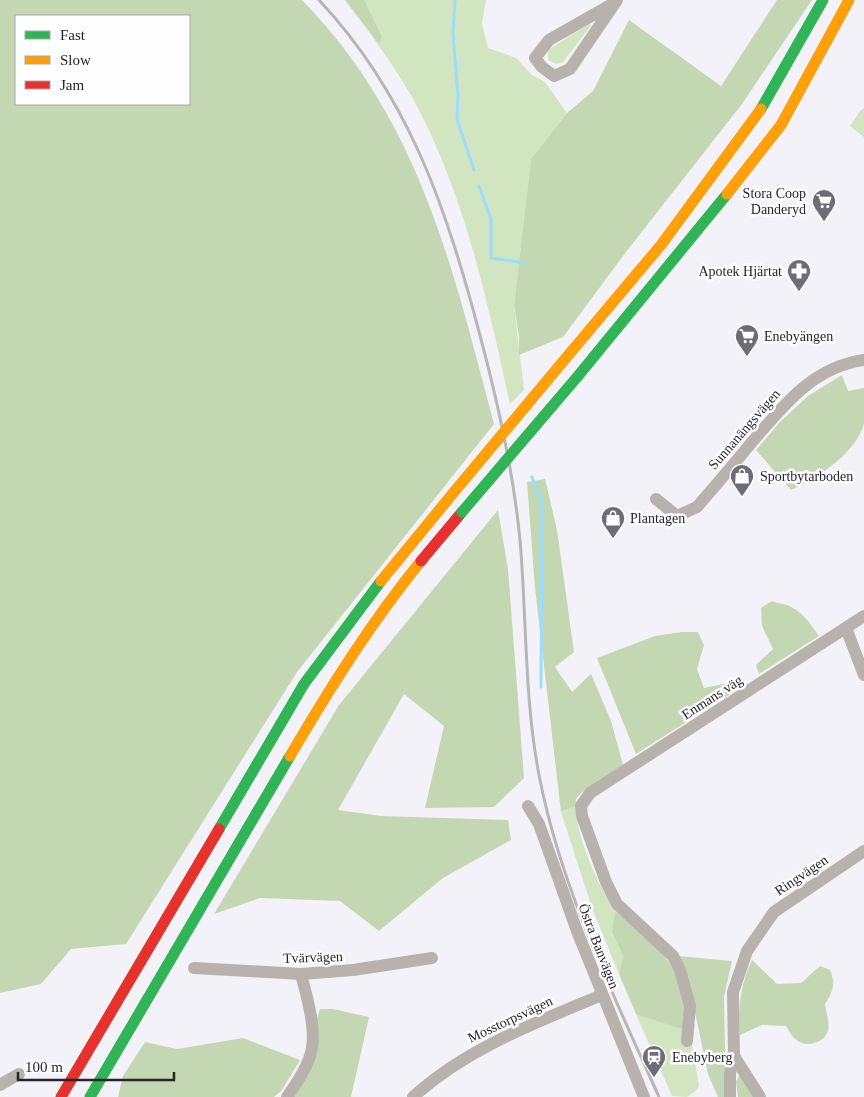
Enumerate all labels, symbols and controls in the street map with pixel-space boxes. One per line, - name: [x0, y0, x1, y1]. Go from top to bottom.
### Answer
- legend: [15, 15, 190, 105]
- text: Fast: [60, 27, 86, 43]
- text: Slow: [60, 52, 91, 68]
- text: Jam: [60, 77, 84, 93]
- place label: Stora Coop Danderyd: [743, 186, 806, 217]
- supermarket icon: Stora Coop Danderyd: [811, 188, 837, 222]
- pharmacy icon: Apotek Hjärtat: [786, 258, 812, 292]
- place label: Apotek Hjärtat: [698, 264, 782, 279]
- supermarket icon: Enebyängen: [734, 323, 760, 357]
- place label: Enebyängen: [764, 329, 833, 344]
- street label: Sunnanängsvägen: [706, 386, 783, 472]
- shop icon: Sportbytarboden: [729, 463, 755, 497]
- place label: Sportbytarboden: [760, 469, 853, 484]
- shop icon: Plantagen: [600, 505, 626, 539]
- place label: Plantagen: [630, 511, 685, 526]
- street label: Enmans väg: [679, 672, 745, 722]
- street label: Ringvägen: [772, 852, 831, 899]
- street label: Östra Banvägen: [575, 901, 623, 991]
- street label: Tvärvägen: [283, 949, 343, 966]
- street label: Mosstorpsvägen: [465, 993, 555, 1046]
- station icon: Enebyberg: [641, 1044, 667, 1078]
- scale bar: [18, 1050, 174, 1082]
- place label: Enebyberg: [672, 1050, 732, 1065]
- text: 100 m: [25, 1059, 63, 1075]

